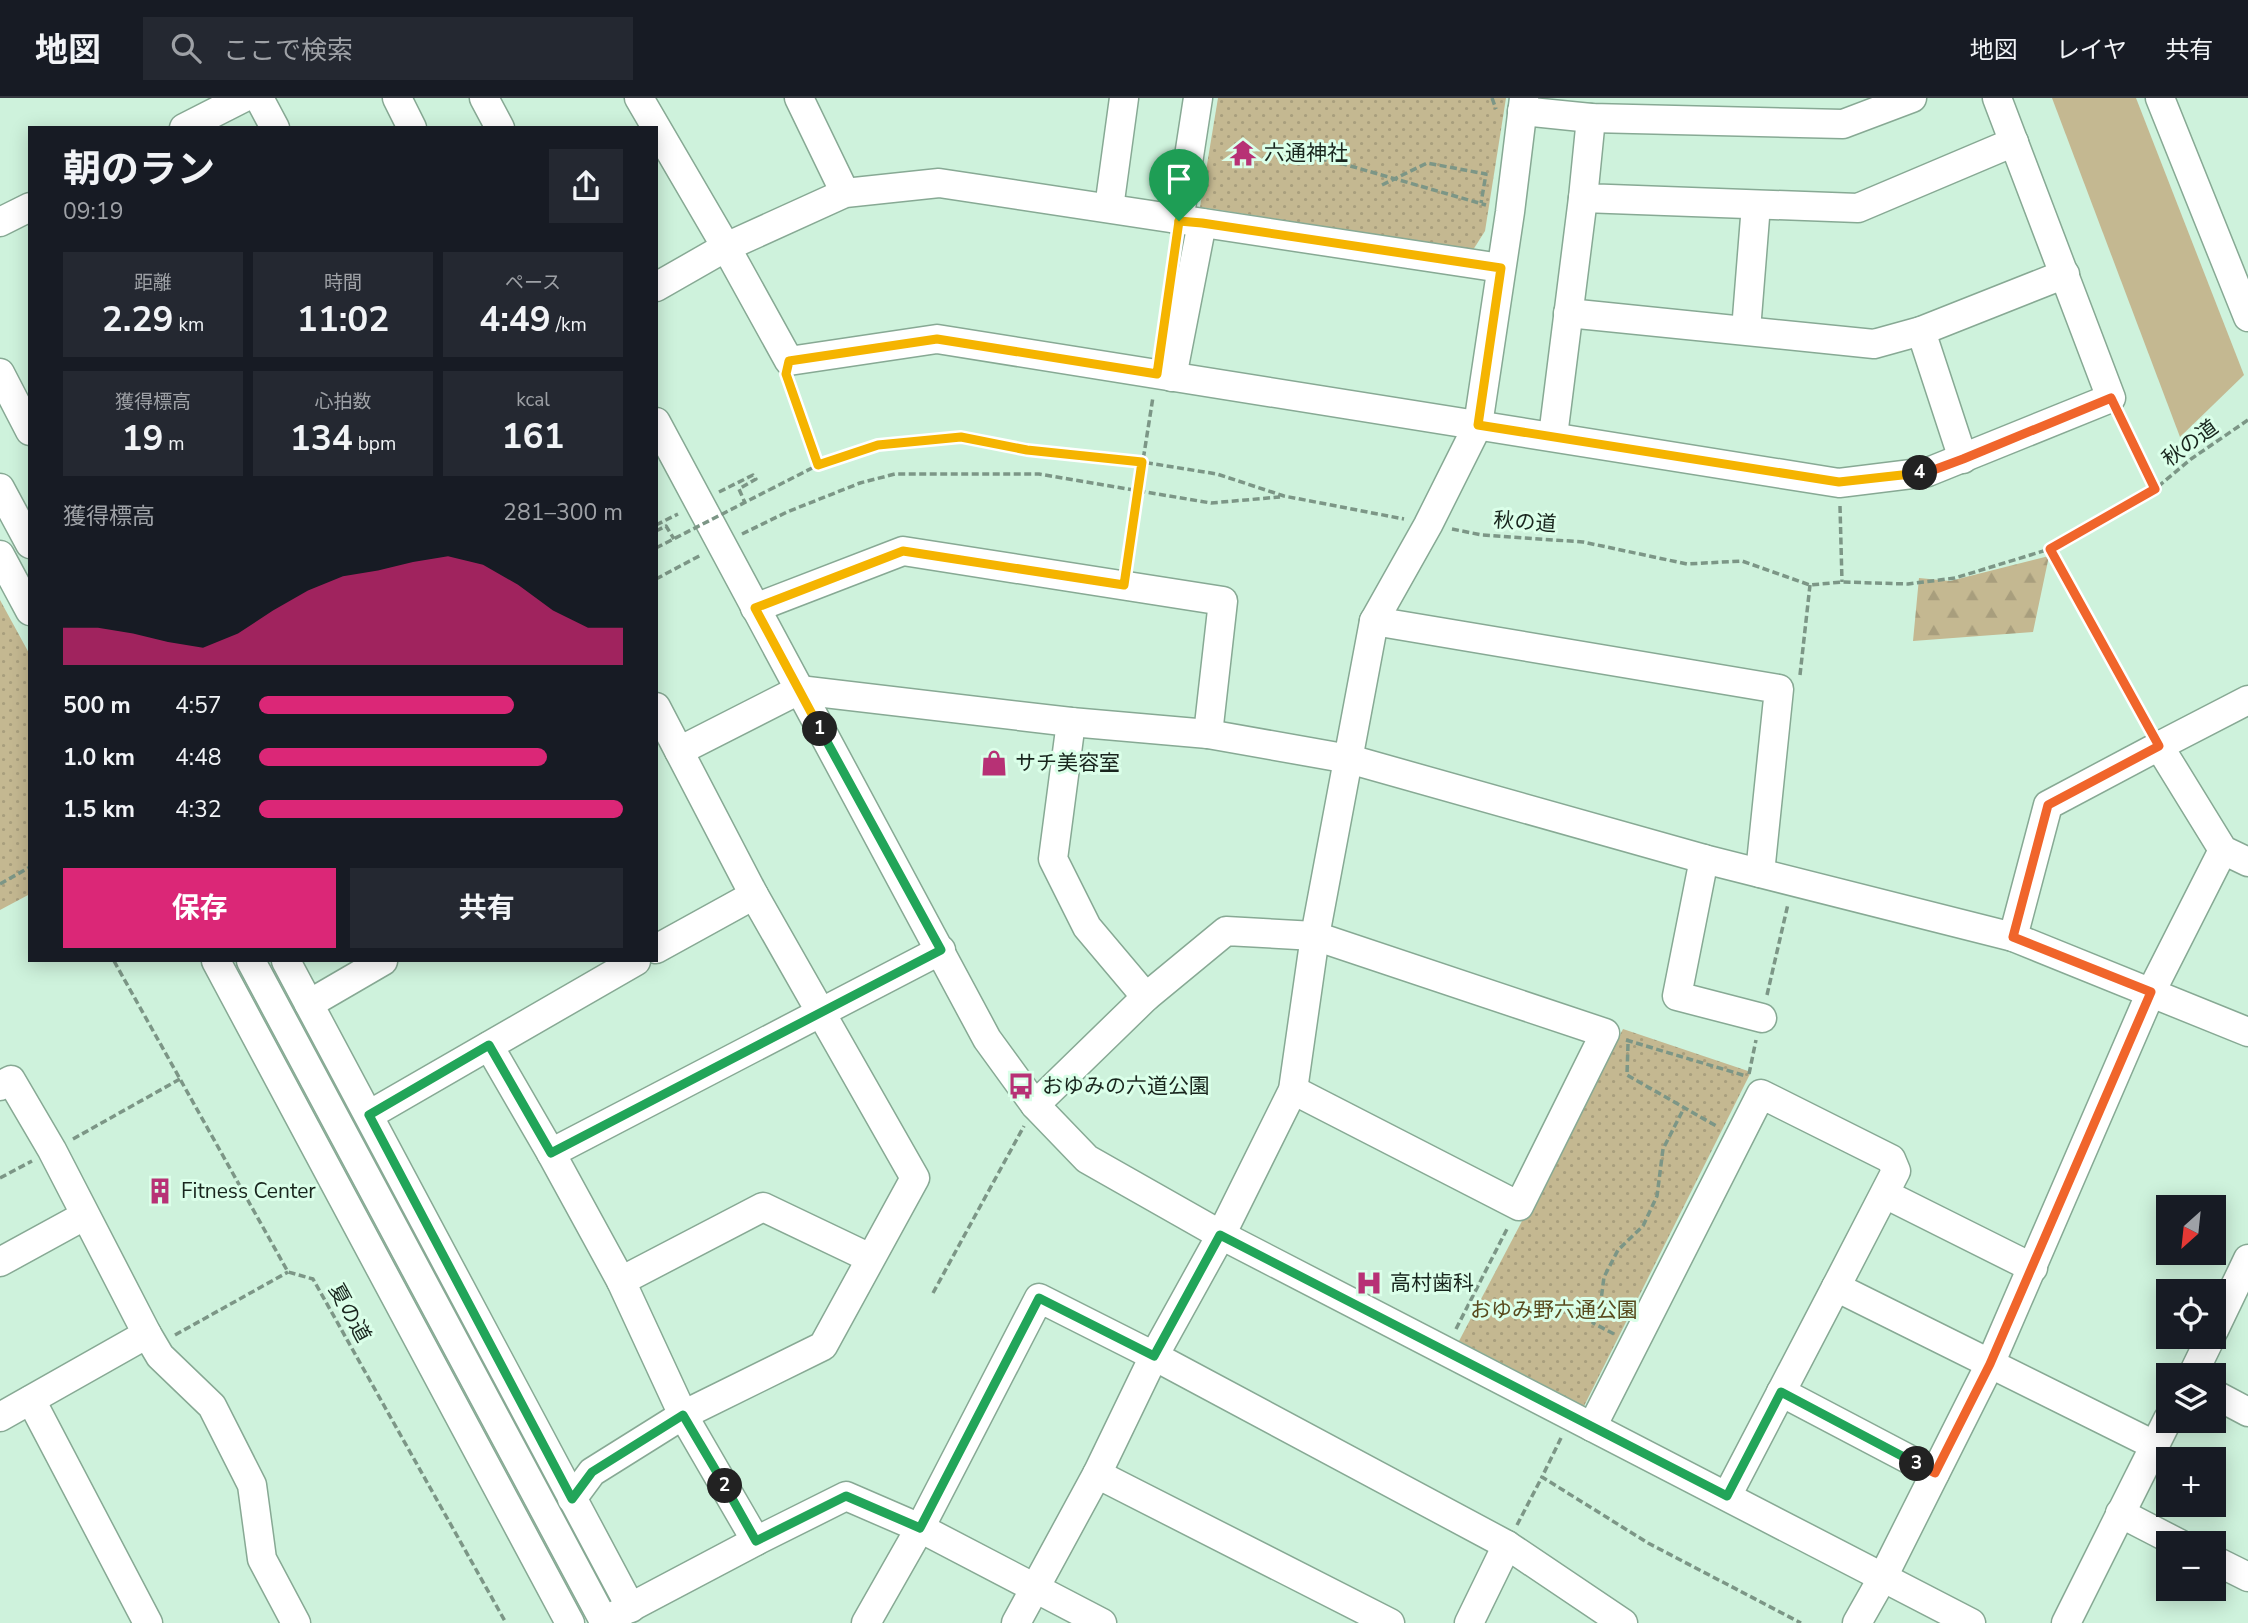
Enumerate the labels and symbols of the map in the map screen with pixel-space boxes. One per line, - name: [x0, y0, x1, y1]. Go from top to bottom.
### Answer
- temple icon: 六通神社: [1228, 138, 1258, 168]
- place label: 六通神社: [1264, 139, 1348, 167]
- pin: [1149, 149, 1209, 221]
- street label: 秋の道: [2156, 413, 2224, 473]
- pin: 4: [1902, 456, 1938, 490]
- street label: 秋の道: [1493, 506, 1557, 538]
- pin: 1: [802, 712, 838, 746]
- shop icon: サチ美容室: [979, 748, 1009, 778]
- place label: サチ美容室: [1015, 749, 1120, 777]
- bus stop icon: おゆみの六道公園: [1006, 1071, 1036, 1101]
- place label: おゆみの六道公園: [1042, 1072, 1210, 1100]
- building icon: Fitness Center: [145, 1176, 175, 1206]
- place label: Fitness Center: [181, 1177, 316, 1205]
- north arrow: [2156, 1195, 2226, 1265]
- hospital icon: 高村歯科: [1354, 1268, 1384, 1298]
- place label: 高村歯科: [1390, 1269, 1474, 1297]
- street label: 夏の道: [322, 1279, 378, 1347]
- park label: おゆみ野六通公園: [1470, 1296, 1638, 1324]
- pin: 3: [1899, 1446, 1934, 1482]
- pin: 2: [708, 1468, 742, 1504]

